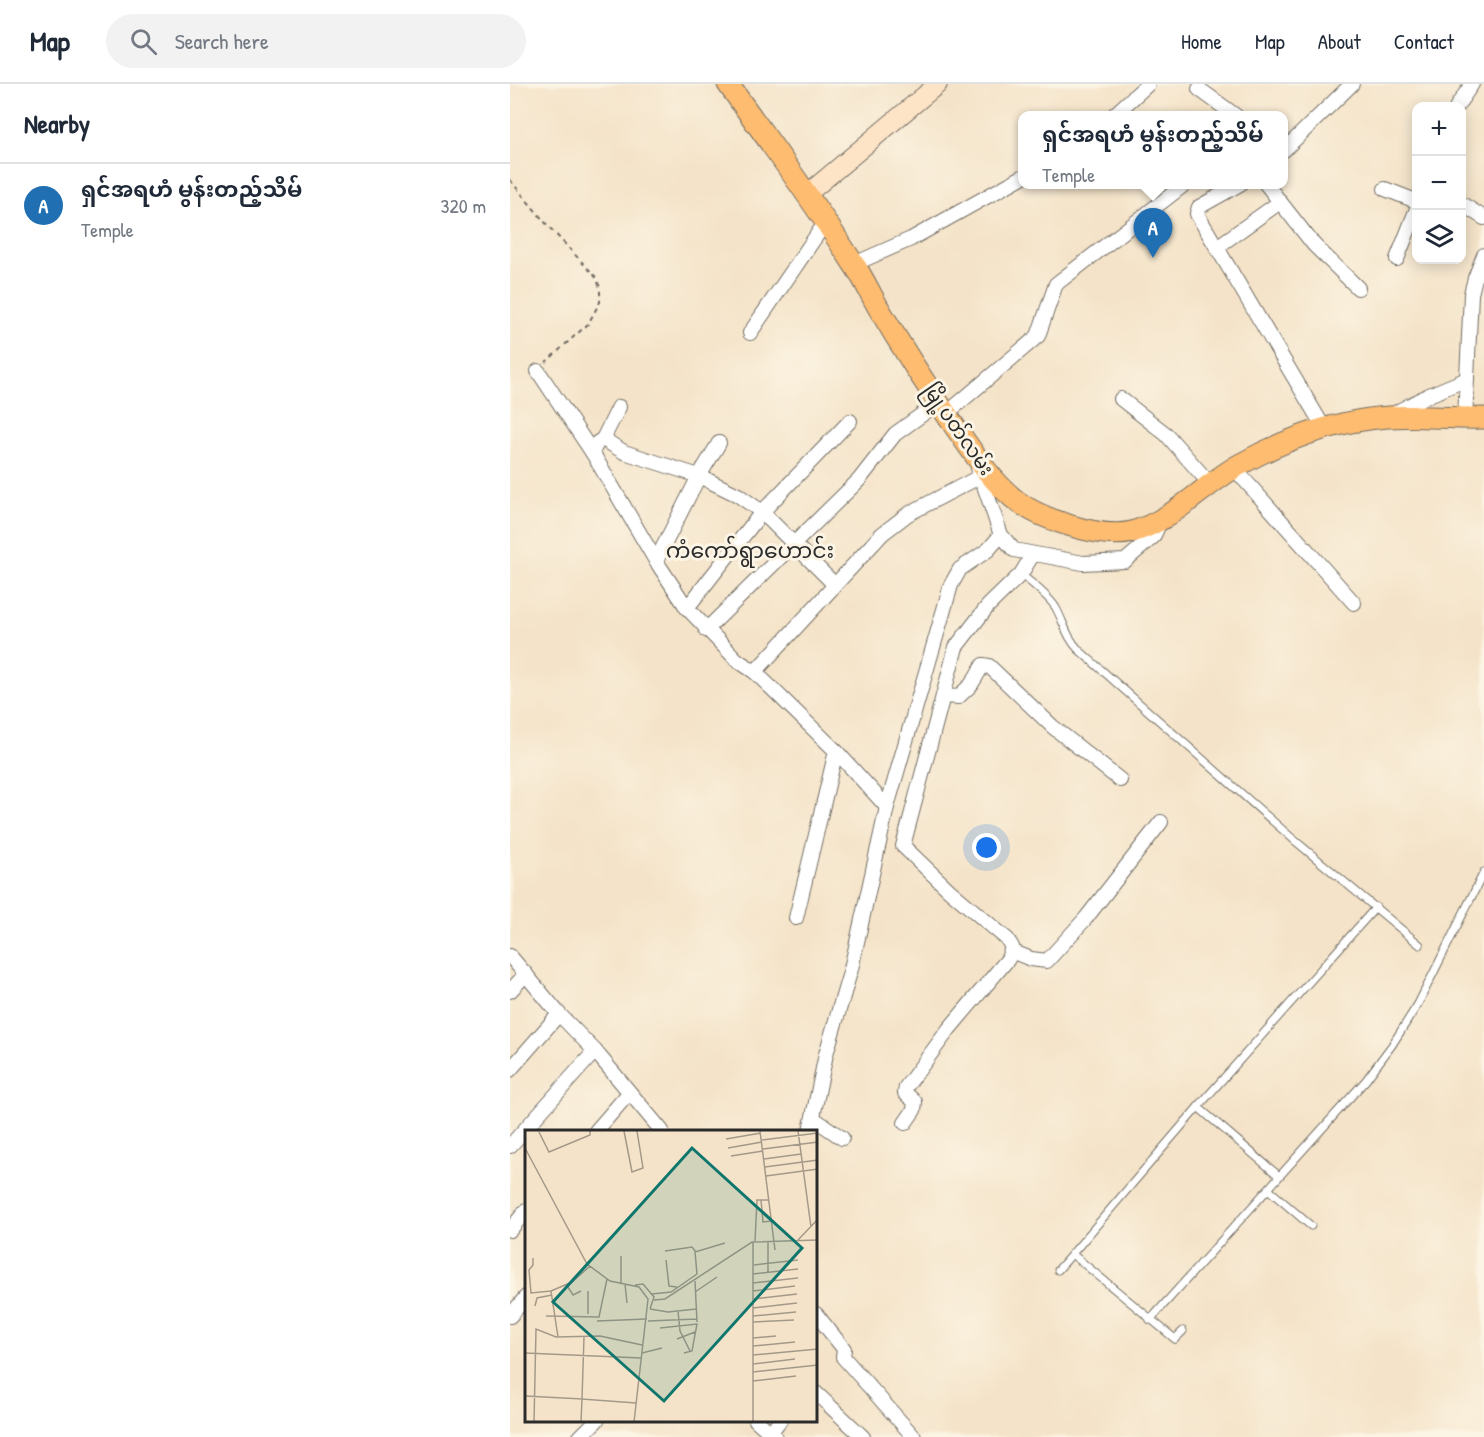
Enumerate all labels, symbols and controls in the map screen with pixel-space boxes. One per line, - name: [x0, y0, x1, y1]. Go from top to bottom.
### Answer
- search box: [106, 14, 526, 68]
- text: Map: [30, 22, 70, 60]
- icon: search: [127, 25, 160, 58]
- text: Search here: [175, 26, 269, 56]
- text: Home: [1181, 27, 1222, 56]
- text: Map: [1255, 27, 1285, 56]
- text: About: [1318, 27, 1361, 56]
- text: Contact: [1394, 27, 1454, 56]
- map controls: [1412, 102, 1466, 264]
- button: +: [1412, 102, 1466, 156]
- text: Nearby: [24, 106, 90, 141]
- popup: [1018, 111, 1288, 189]
- text: ရှင်အရဟံ မွန်းတည့်သိမ်: [1042, 119, 1264, 149]
- button: −: [1412, 156, 1466, 210]
- text: Temple: [1042, 161, 1095, 188]
- text: ရှင်အရဟံ မွန်းတည့်သိမ်: [81, 174, 302, 204]
- text: A: [39, 192, 48, 219]
- text: 320 m: [441, 192, 486, 219]
- pin: A: [1134, 208, 1172, 258]
- button: layers: [1412, 210, 1466, 264]
- text: Temple: [81, 216, 134, 243]
- street label: မြို့ပတ်လမ်း: [915, 378, 1001, 482]
- district label: ကံကော်ရွာဟောင်း: [666, 535, 834, 568]
- your location: [972, 833, 1001, 862]
- inset map: [525, 1130, 818, 1422]

